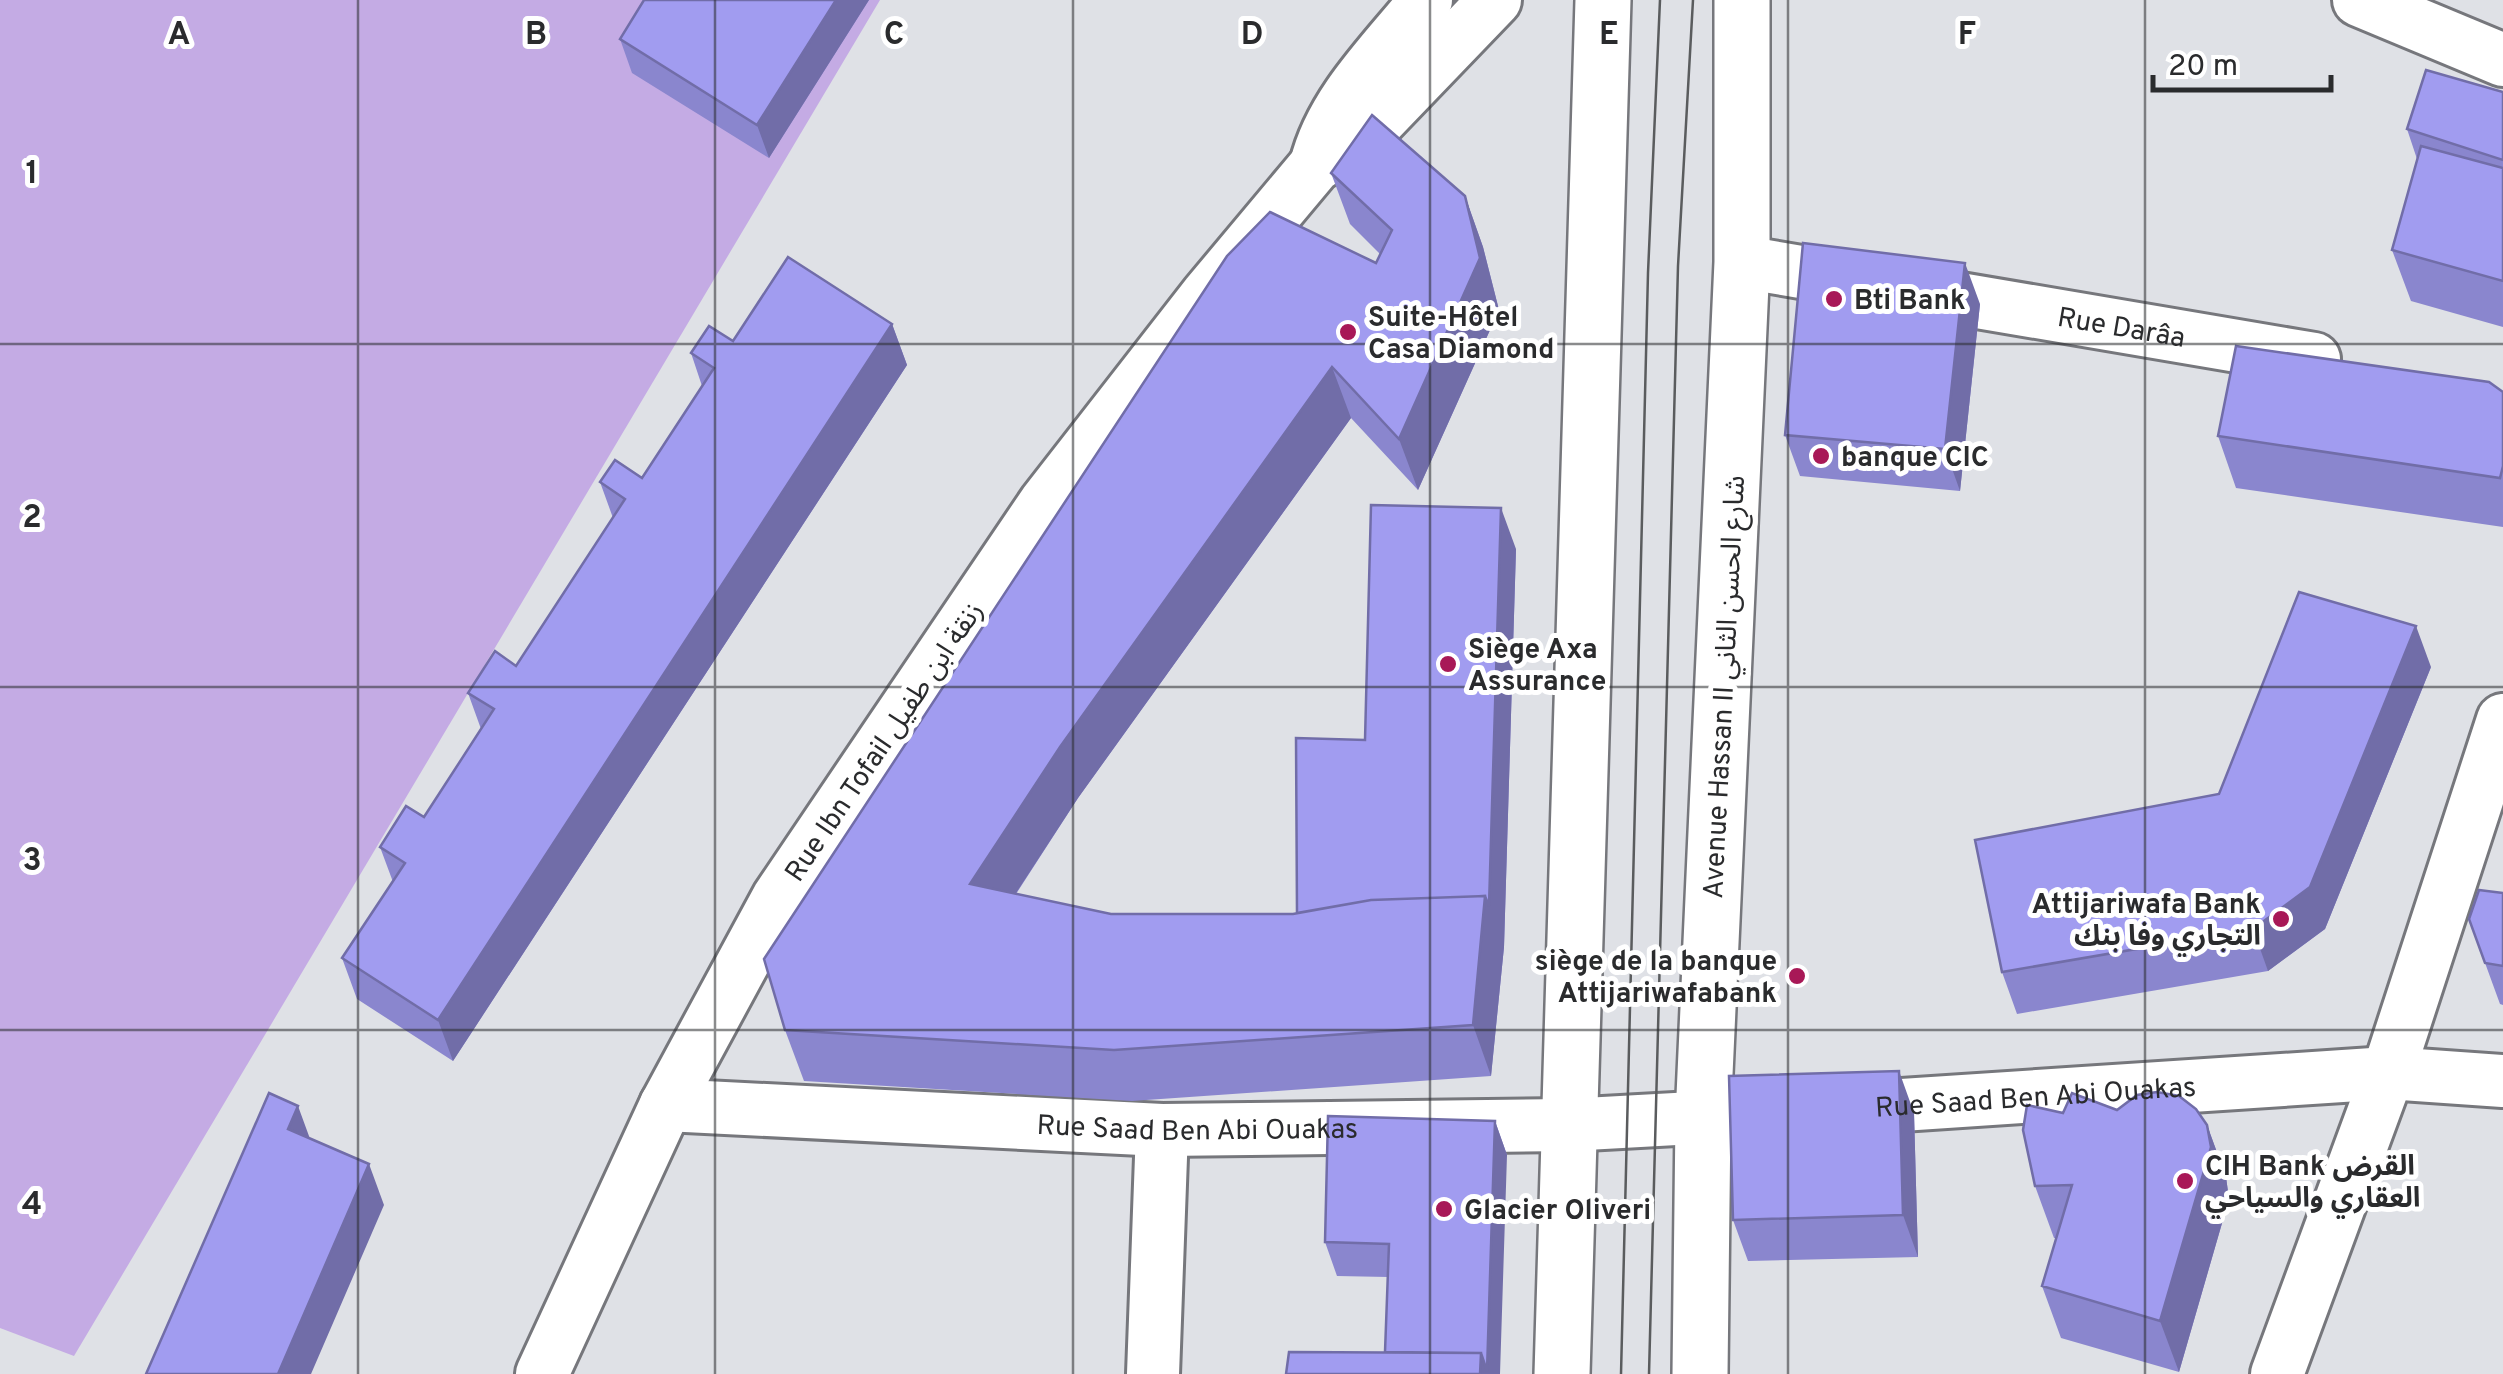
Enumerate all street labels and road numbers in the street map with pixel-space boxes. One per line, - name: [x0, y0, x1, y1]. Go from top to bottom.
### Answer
- street label: Rue Darâa: [2054, 301, 2188, 358]
- street label: Avenue Hassan II شارع الحسن الثاني: [1697, 475, 1756, 900]
- street label: Rue Ibn Tofail زنقة ابن طفيل: [778, 596, 993, 890]
- street label: Rue Saad Ben Abi Ouakas: [1874, 1071, 2197, 1128]
- street label: Rue Saad Ben Abi Ouakas: [1036, 1109, 1358, 1151]

